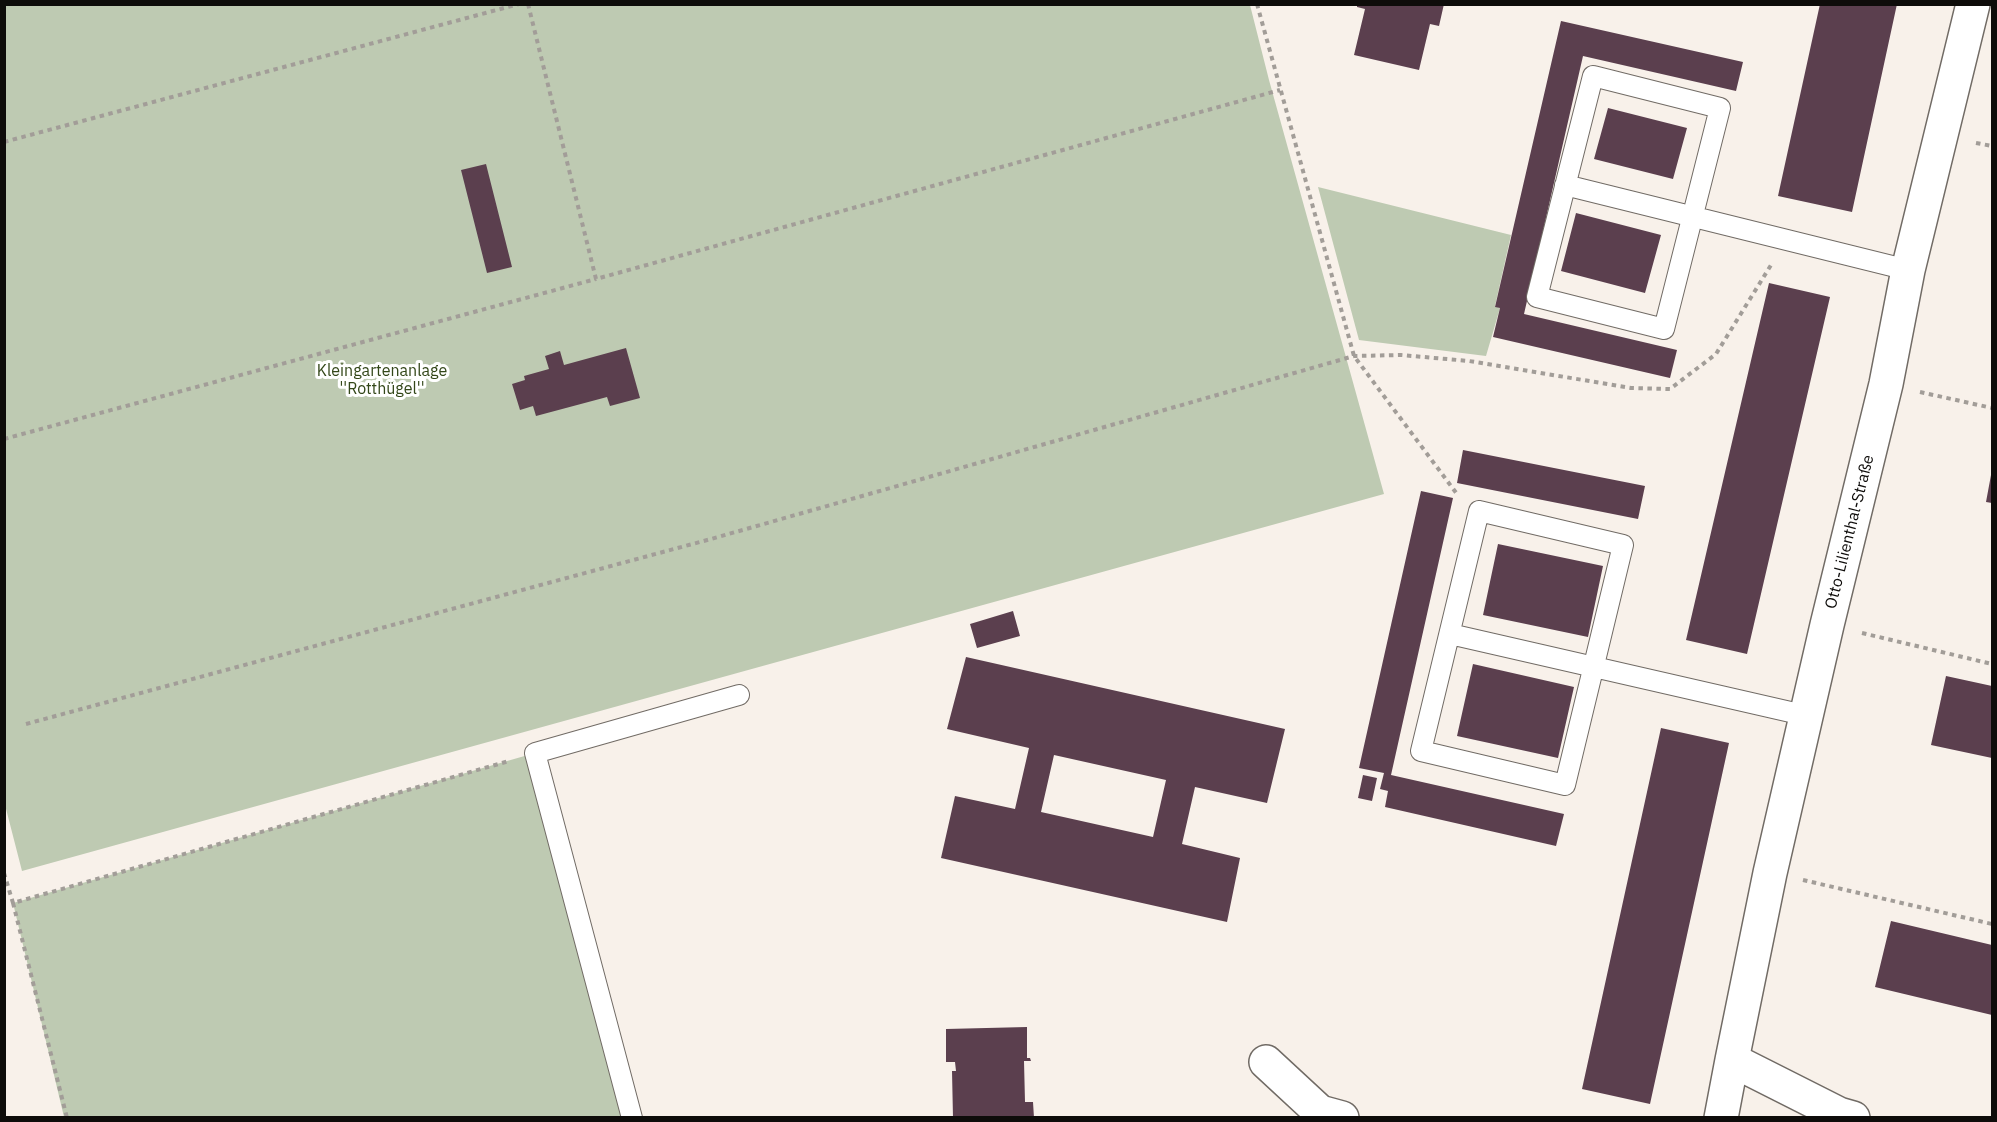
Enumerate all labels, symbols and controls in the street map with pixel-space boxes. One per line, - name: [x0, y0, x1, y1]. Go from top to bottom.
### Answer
- park label: Kleingartenanlage ''Rotthügel'': [317, 361, 447, 399]
- street label: Otto-Lilienthal-Straße: [1822, 453, 1878, 611]

